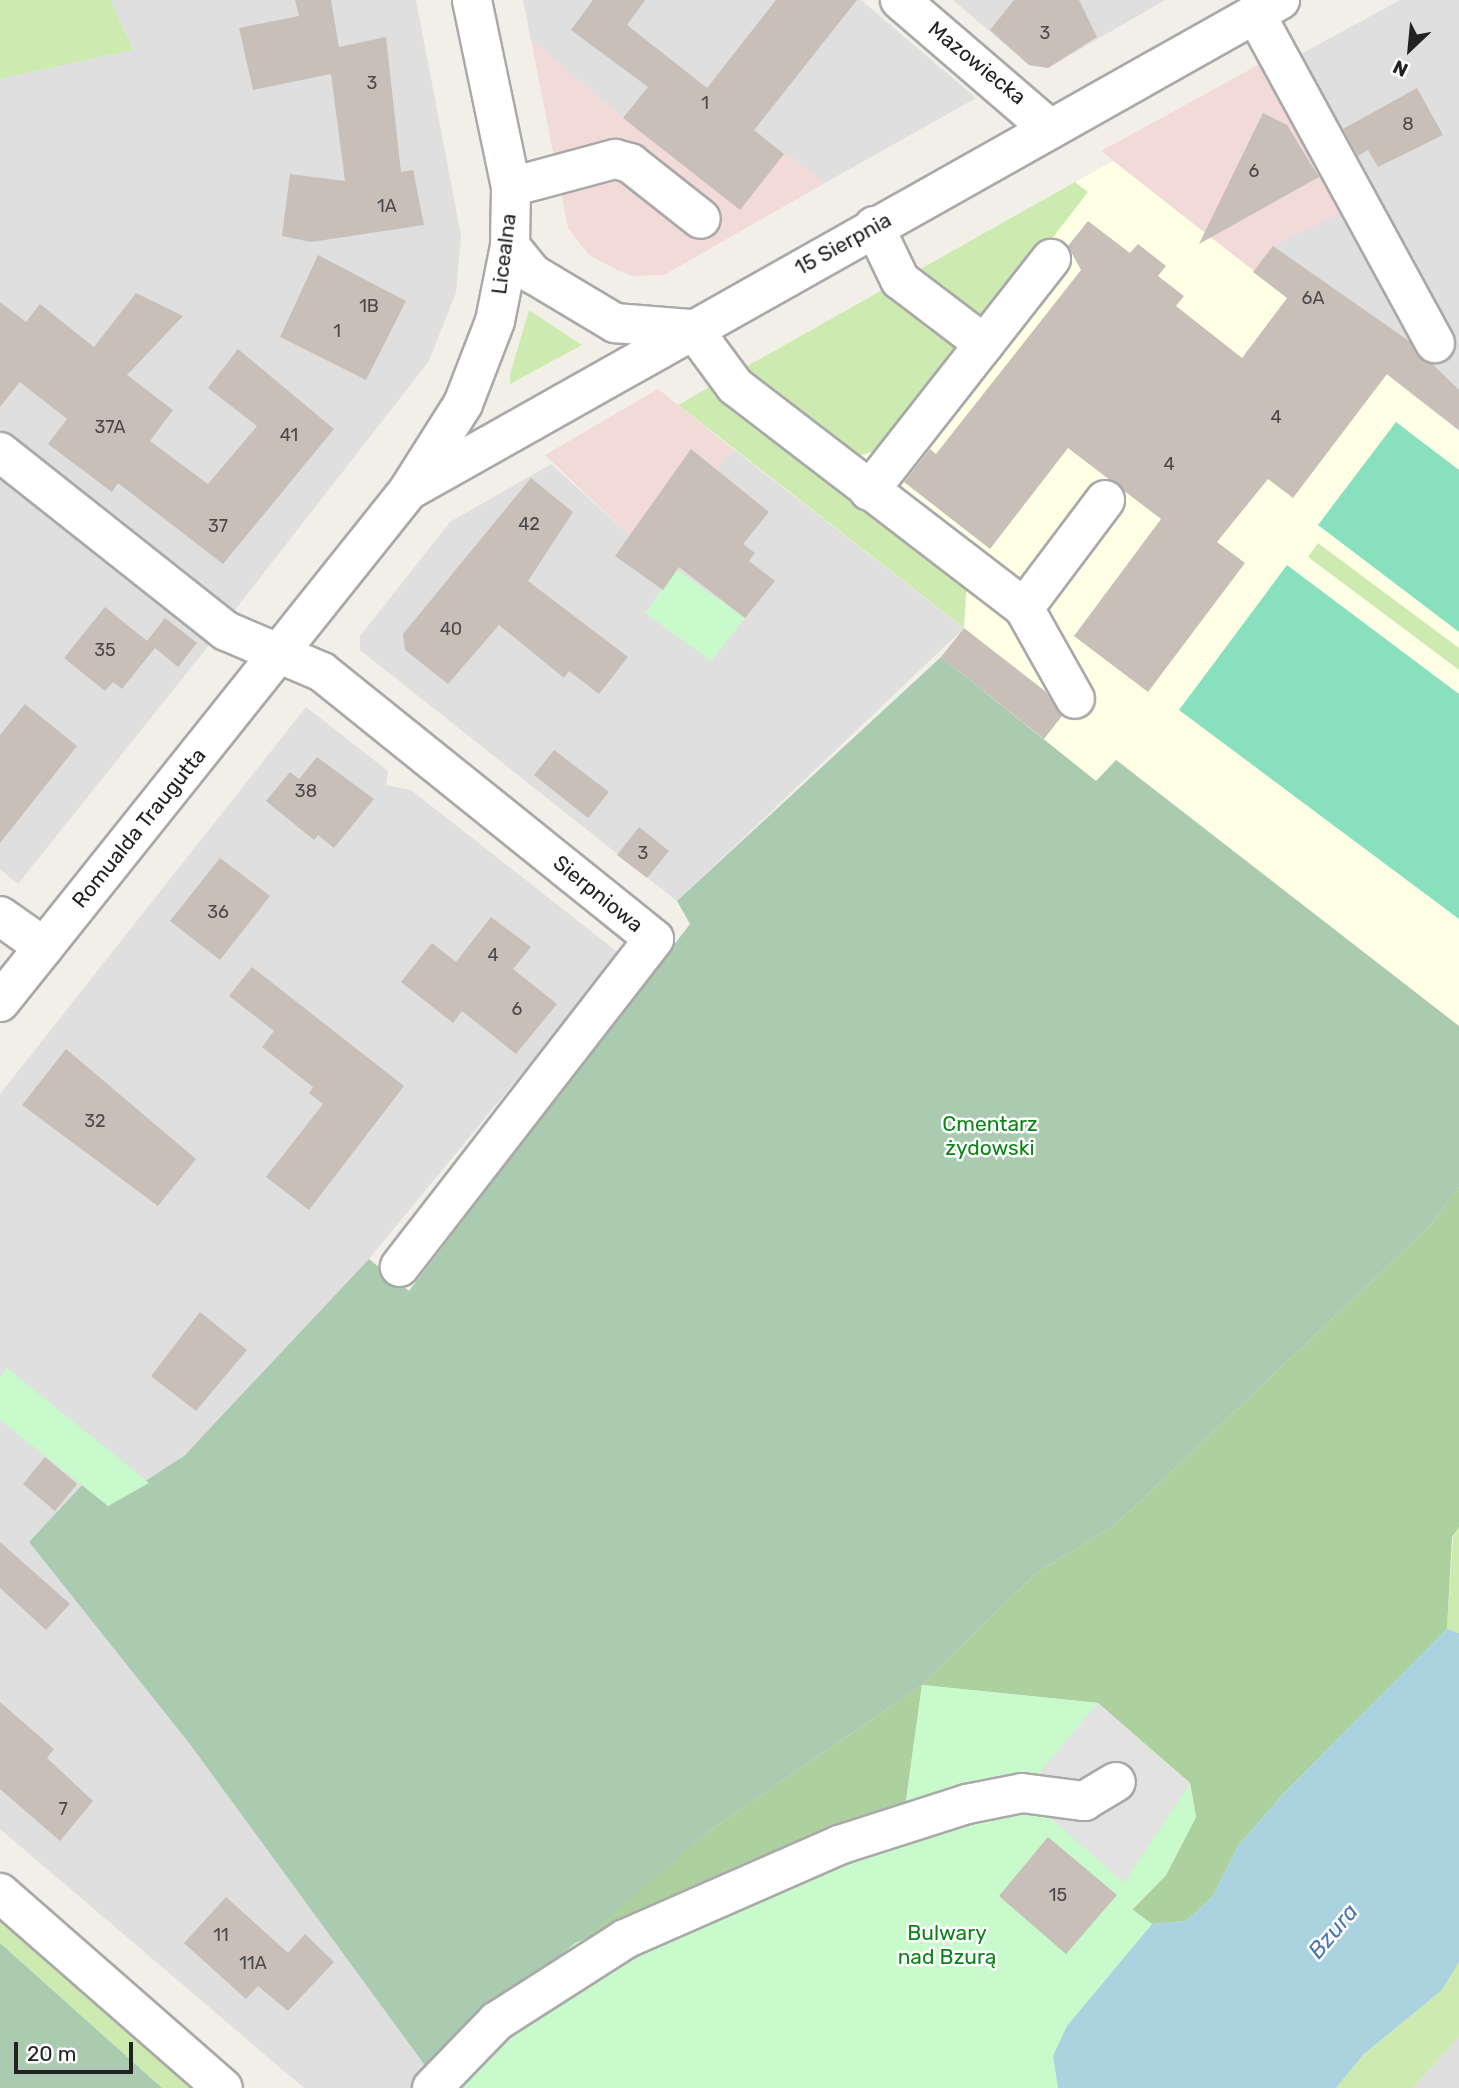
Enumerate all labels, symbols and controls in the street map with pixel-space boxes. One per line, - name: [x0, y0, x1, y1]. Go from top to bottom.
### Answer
- north arrow: [1375, 14, 1445, 84]
- street label: Mazowiecka: [923, 16, 1031, 110]
- house number: 3: [1040, 22, 1050, 44]
- text: N: [1389, 55, 1412, 82]
- house number: 3: [367, 72, 377, 94]
- house number: 1: [701, 92, 709, 114]
- house number: 8: [1402, 113, 1414, 135]
- house number: 6: [1249, 160, 1259, 182]
- house number: 1A: [377, 195, 397, 217]
- street label: 15 Sierpnia: [790, 207, 896, 281]
- street label: Licealna: [487, 212, 521, 296]
- house number: 6A: [1302, 287, 1324, 309]
- house number: 1B: [359, 295, 379, 317]
- house number: 1: [333, 320, 341, 342]
- house number: 4: [1270, 406, 1282, 428]
- house number: 37A: [94, 416, 126, 438]
- house number: 41: [280, 424, 298, 446]
- house number: 4: [1163, 453, 1175, 475]
- house number: 42: [518, 513, 540, 535]
- house number: 37: [208, 515, 228, 537]
- house number: 40: [440, 618, 462, 640]
- house number: 35: [94, 639, 116, 661]
- street label: Romualda Traugutta: [67, 743, 211, 913]
- house number: 38: [295, 780, 317, 802]
- house number: 3: [638, 842, 648, 864]
- street label: Sierpniowa: [548, 850, 648, 938]
- house number: 36: [207, 901, 229, 923]
- house number: 4: [487, 944, 499, 966]
- house number: 6: [512, 998, 522, 1020]
- house number: 32: [84, 1110, 106, 1132]
- park label: Cmentarz żydowski: [942, 1111, 1038, 1161]
- house number: 7: [58, 1798, 68, 1820]
- house number: 15: [1049, 1884, 1067, 1906]
- water label: Bzura: [1302, 1898, 1364, 1964]
- park label: Bulwary nad Bzurą: [898, 1920, 996, 1970]
- house number: 11: [213, 1924, 229, 1946]
- house number: 11A: [239, 1952, 267, 1974]
- scale bar: [18, 2028, 136, 2072]
- text: 20 m: [27, 2041, 76, 2066]

